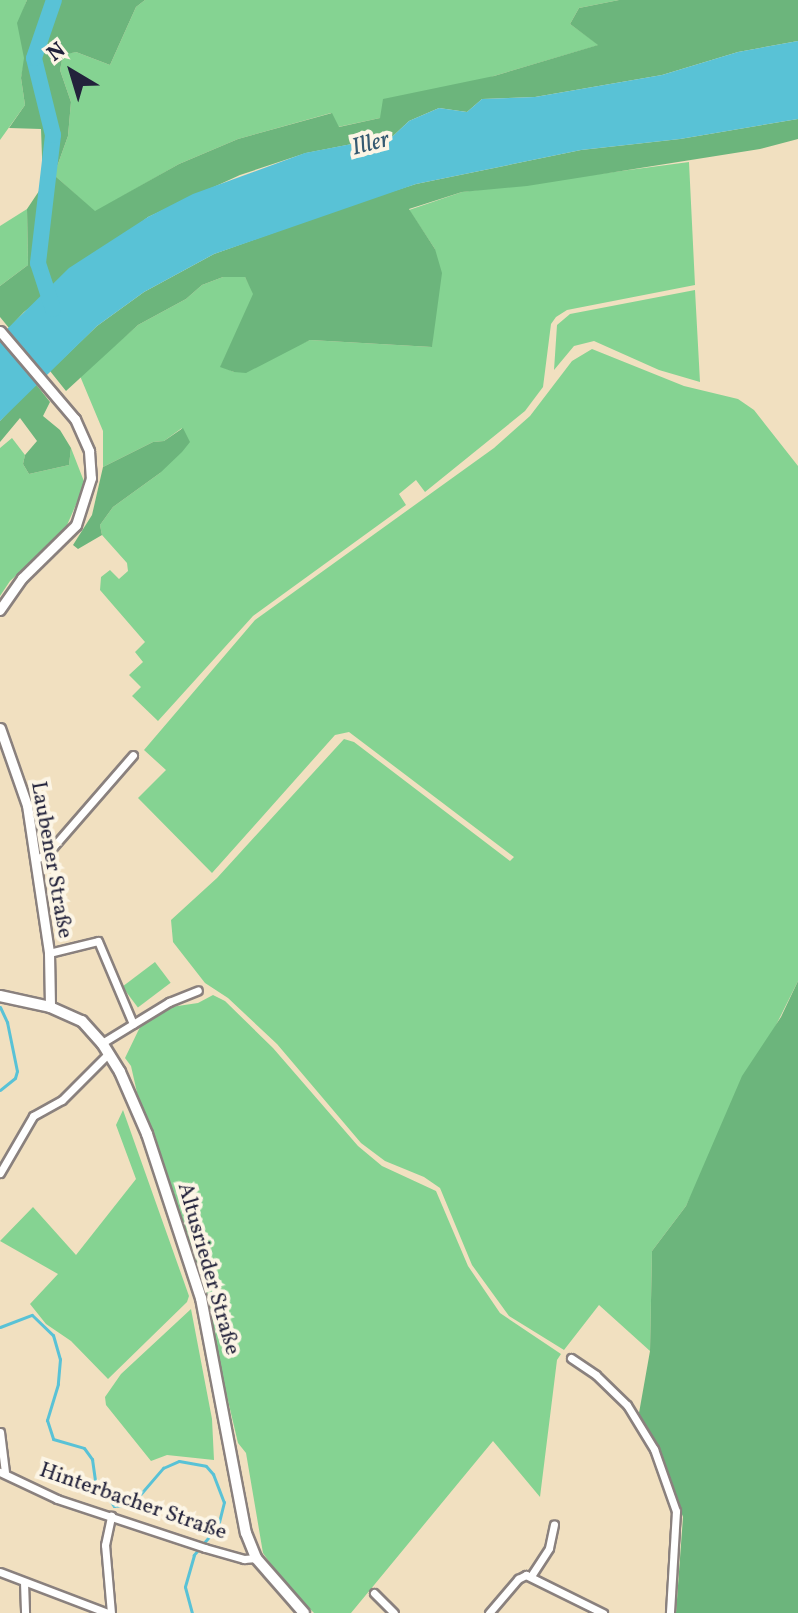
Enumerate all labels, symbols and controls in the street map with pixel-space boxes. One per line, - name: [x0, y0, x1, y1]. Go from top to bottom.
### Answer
- north arrow: [32, 32, 112, 112]
- text: N: [41, 36, 73, 70]
- water label: Iller: [349, 126, 393, 164]
- street label: Laubener Straße: [24, 779, 78, 941]
- street label: Altusrieder Straße: [171, 1180, 245, 1358]
- street label: Hinterbacher Straße: [36, 1458, 230, 1546]

